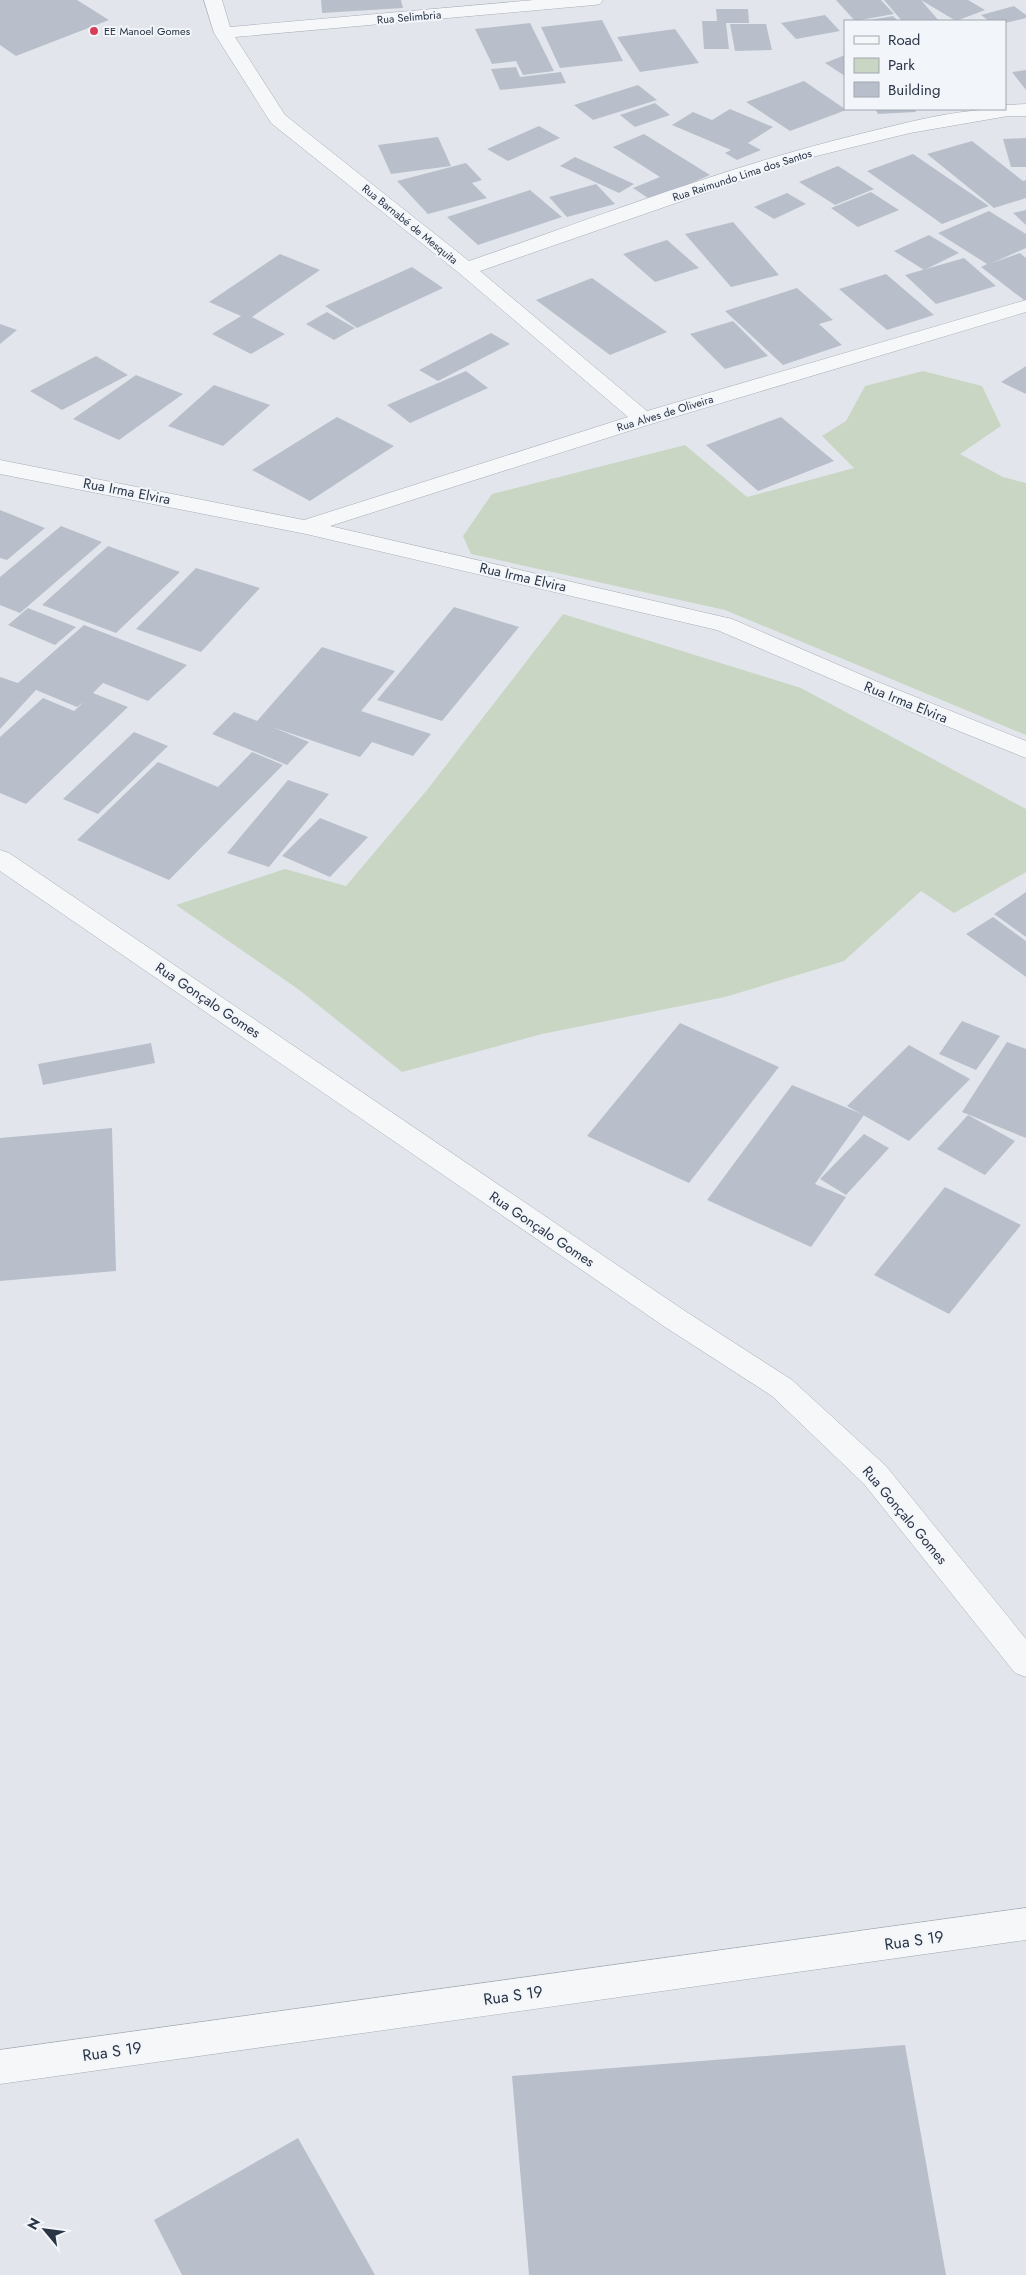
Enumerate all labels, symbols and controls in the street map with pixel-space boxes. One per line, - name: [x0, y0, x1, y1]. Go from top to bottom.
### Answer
- street label: Rua Selimbria: [376, 6, 442, 28]
- legend: [844, 20, 1006, 110]
- place label: EE Manoel Gomes: [104, 23, 191, 39]
- marker: EE Manoel Gomes: [88, 25, 100, 37]
- text: Road: [888, 29, 920, 51]
- text: Park: [888, 54, 915, 76]
- text: Building: [888, 79, 940, 101]
- street label: Rua Raimundo Lima dos Santos: [670, 145, 814, 205]
- street label: Rua Barnabé de Mesquita: [359, 180, 461, 268]
- street label: Rua Alves de Oliveira: [615, 391, 715, 435]
- street label: Rua Irma Elvira: [82, 473, 172, 509]
- street label: Rua Irma Elvira: [478, 557, 568, 597]
- street label: Rua Irma Elvira: [861, 676, 951, 728]
- street label: Rua Gonçalo Gomes: [152, 957, 265, 1043]
- street label: Rua Gonçalo Gomes: [486, 1186, 599, 1272]
- street label: Rua Gonçalo Gomes: [858, 1462, 952, 1569]
- street label: Rua S 19: [883, 1925, 945, 1956]
- street label: Rua S 19: [482, 1980, 544, 2011]
- street label: Rua S 19: [81, 2036, 143, 2067]
- north arrow: [20, 2205, 70, 2255]
- text: N: [22, 2214, 45, 2233]

